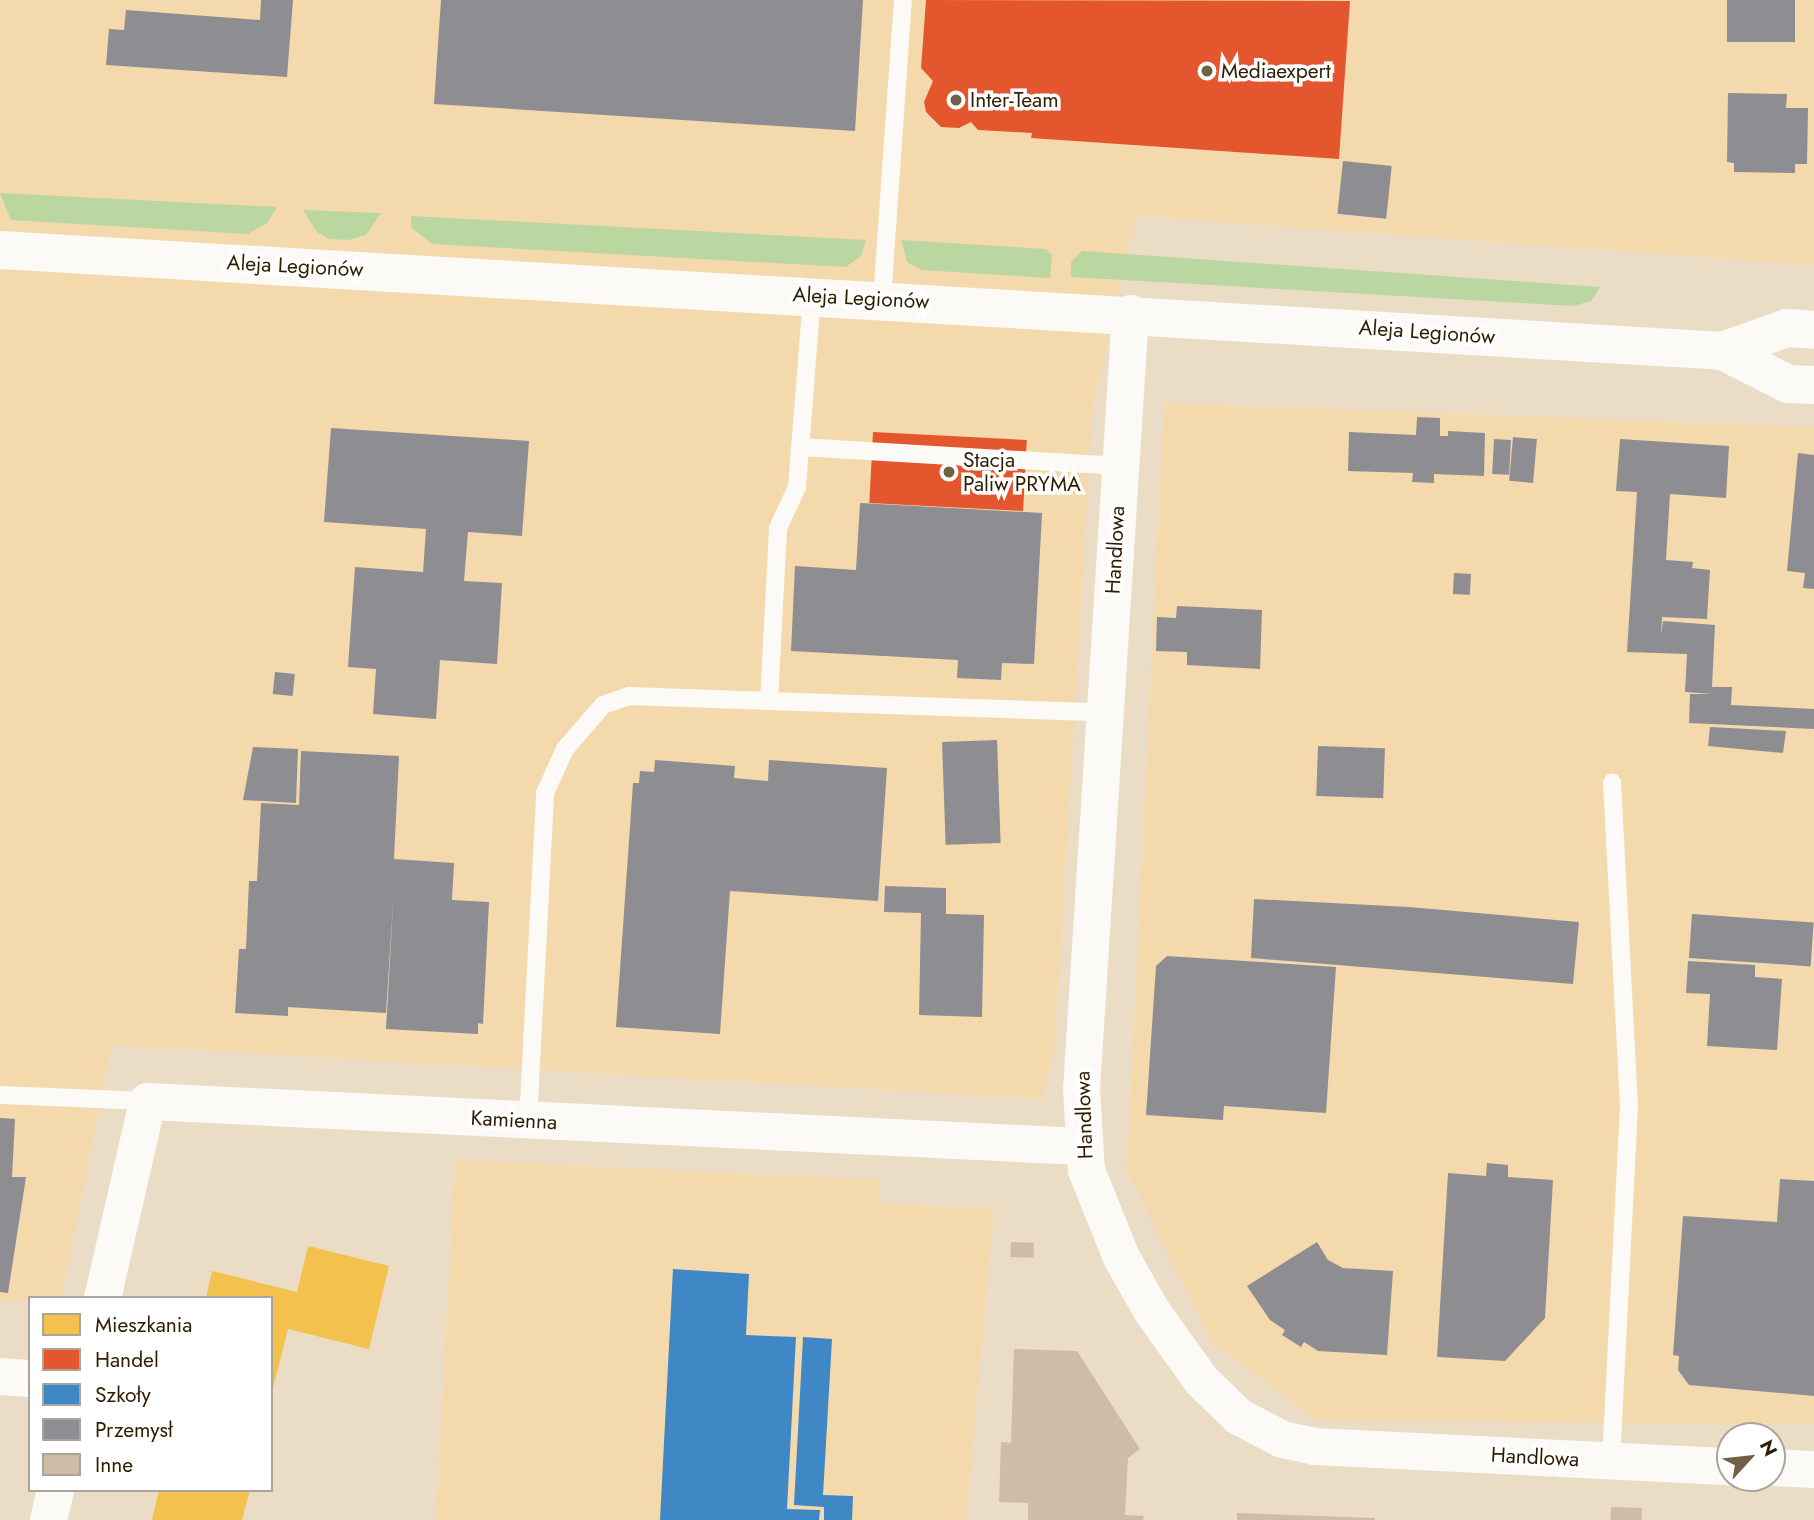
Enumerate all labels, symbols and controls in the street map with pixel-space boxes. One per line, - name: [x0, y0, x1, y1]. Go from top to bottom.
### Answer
- place label: Mediaexpert: [1221, 58, 1331, 84]
- marker: Mediaexpert: [1199, 63, 1215, 79]
- place label: Inter-Team: [970, 87, 1059, 113]
- marker: Inter-Team: [948, 92, 964, 108]
- street label: Aleja Legionów: [226, 250, 364, 282]
- street label: Aleja Legionów: [792, 282, 930, 314]
- street label: Aleja Legionów: [1358, 315, 1496, 349]
- place label: Stacja Paliw PRYMA: [963, 447, 1081, 497]
- marker: Stacja Paliw PRYMA: [941, 464, 957, 480]
- street label: Handlowa: [1100, 505, 1130, 595]
- street label: Handlowa: [1070, 1070, 1098, 1160]
- street label: Kamienna: [470, 1105, 558, 1135]
- legend: [28, 1296, 273, 1492]
- text: Mieszkania: [95, 1310, 192, 1340]
- text: Handel: [95, 1345, 159, 1375]
- text: Szkoły: [95, 1380, 151, 1410]
- text: Przemysł: [95, 1415, 173, 1445]
- north arrow: [1716, 1422, 1786, 1492]
- text: N: [1753, 1435, 1784, 1461]
- street label: Handlowa: [1490, 1442, 1580, 1472]
- text: Inne: [95, 1450, 133, 1480]

